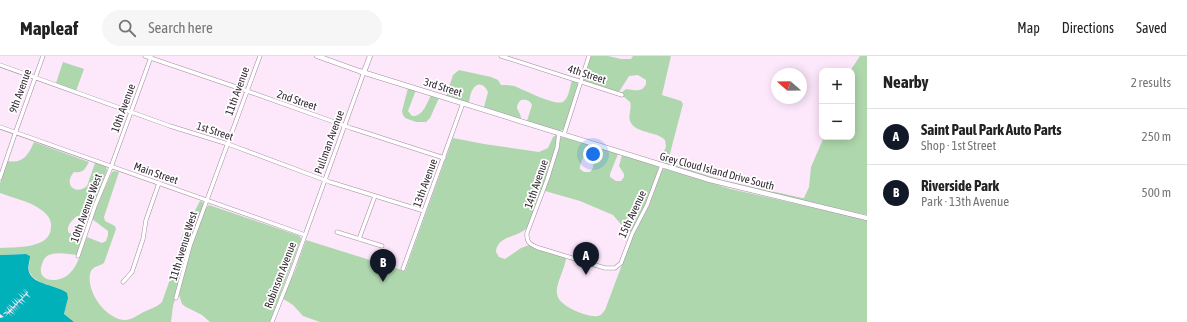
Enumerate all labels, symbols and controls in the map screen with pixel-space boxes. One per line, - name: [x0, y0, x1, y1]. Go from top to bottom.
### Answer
- search box: [102, 10, 382, 46]
- text: Mapleaf: [20, 17, 78, 39]
- icon: search: [116, 17, 138, 39]
- text: Search here: [148, 19, 213, 36]
- text: Map: [1017, 20, 1040, 36]
- text: Directions: [1062, 20, 1114, 36]
- text: Saved: [1136, 20, 1167, 36]
- street label: 4th Street: [566, 62, 608, 86]
- street label: 11th Avenue: [223, 65, 251, 117]
- street label: 9th Avenue: [7, 68, 33, 114]
- north arrow: [771, 68, 807, 104]
- map controls: [819, 68, 855, 140]
- button: +: [819, 68, 855, 104]
- text: Nearby: [883, 72, 929, 92]
- text: 2 results: [1131, 75, 1171, 90]
- street label: 3rd Street: [422, 76, 464, 98]
- street label: 10th Avenue: [109, 82, 137, 134]
- street label: 2nd Street: [275, 88, 319, 112]
- button: −: [819, 104, 855, 140]
- street label: Pullman Avenue: [312, 109, 346, 175]
- street label: 1st Street: [195, 119, 235, 143]
- text: Saint Paul Park Auto Parts: [921, 121, 1062, 138]
- text: A: [893, 129, 899, 144]
- text: 250 m: [1142, 129, 1171, 144]
- text: Shop · 1st Street: [921, 138, 996, 153]
- your location: [583, 144, 603, 164]
- street label: Grey Cloud Island Drive South: [658, 150, 776, 192]
- street label: 13th Avenue: [411, 157, 439, 209]
- street label: 14th Avenue: [522, 158, 550, 210]
- street label: Main Street: [132, 160, 180, 186]
- street label: 10th Avenue West: [68, 172, 104, 244]
- text: Riverside Park: [921, 177, 999, 194]
- text: B: [893, 185, 899, 200]
- text: 500 m: [1142, 185, 1171, 200]
- street label: 15th Avenue: [616, 188, 648, 240]
- text: Park · 13th Avenue: [921, 194, 1009, 209]
- street label: 11th Avenue West: [167, 210, 199, 282]
- street label: Robinson Avenue: [262, 240, 298, 310]
- pin: A: [573, 242, 599, 275]
- pin: B: [370, 249, 396, 282]

